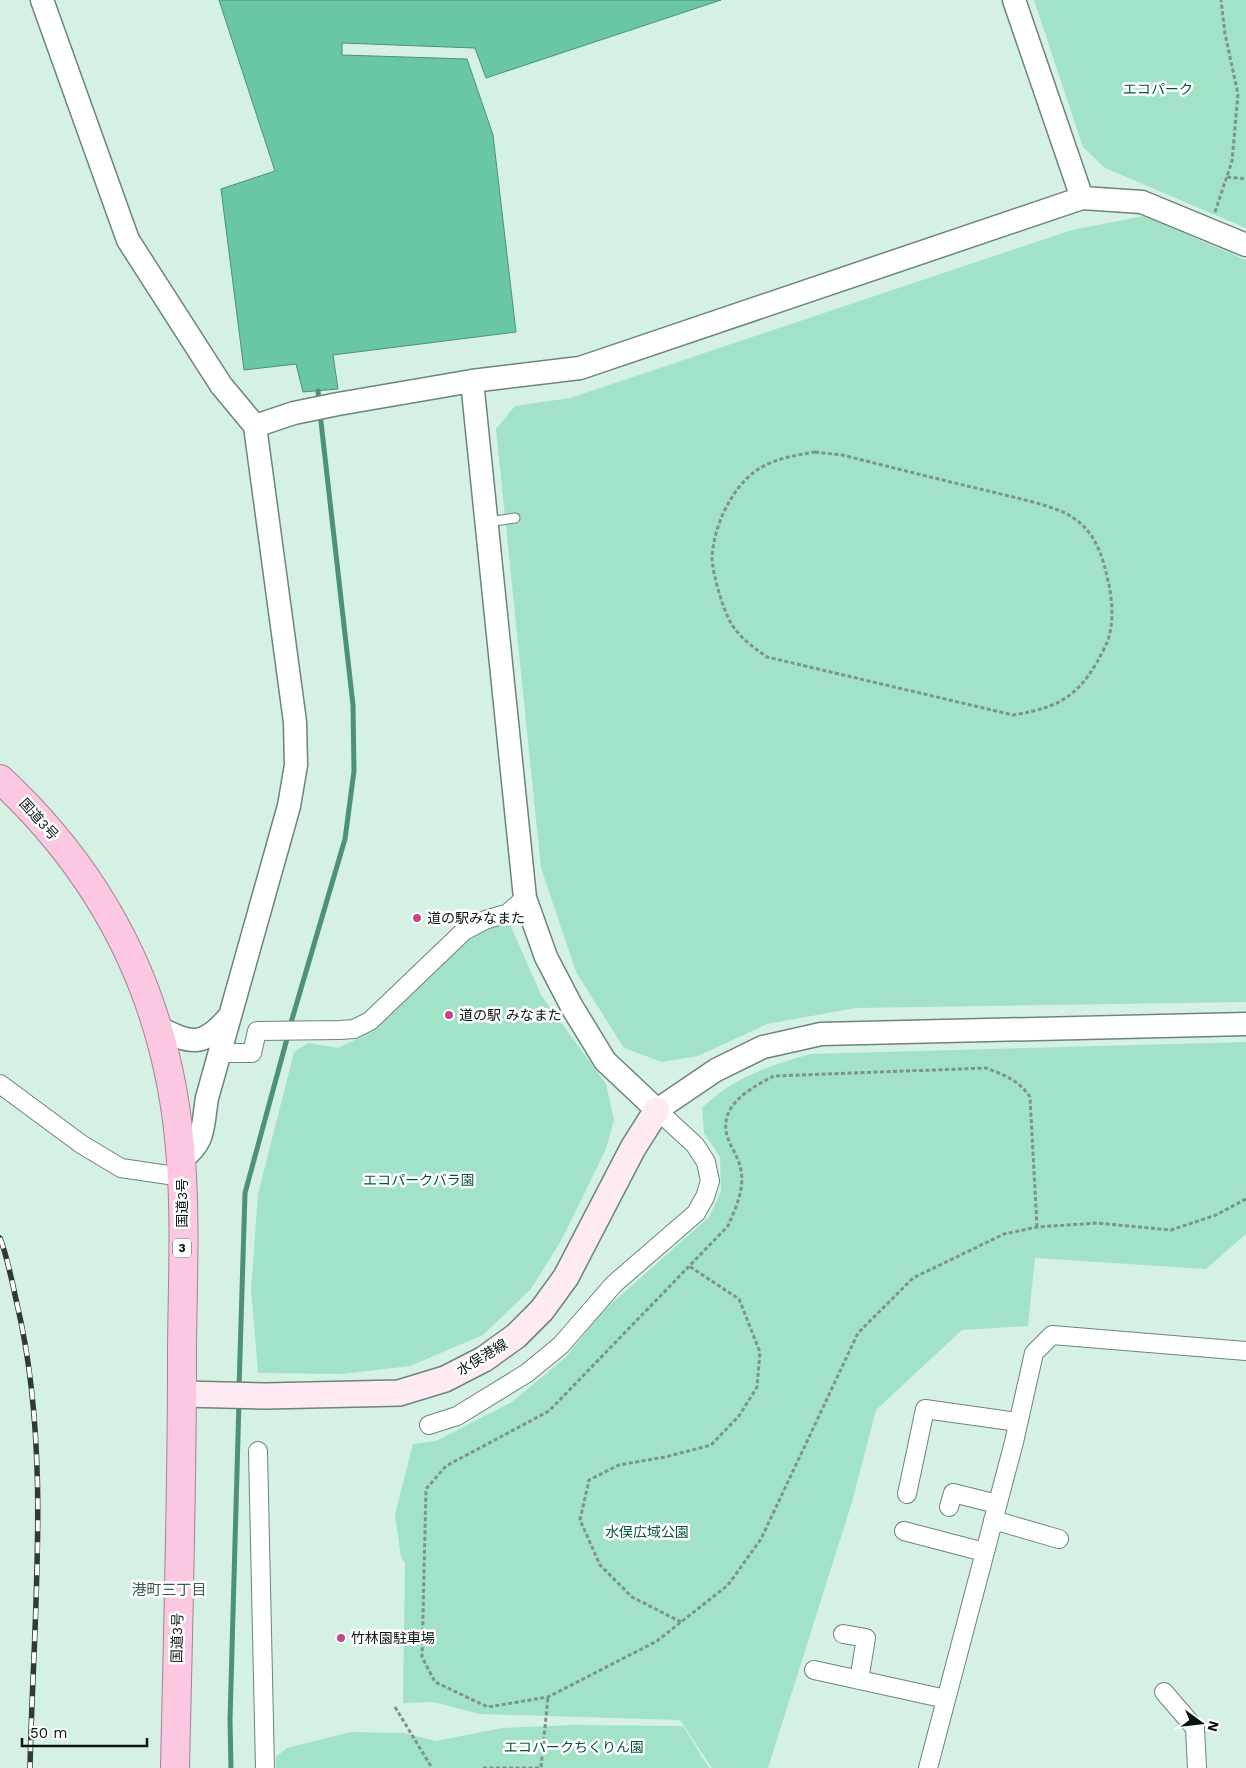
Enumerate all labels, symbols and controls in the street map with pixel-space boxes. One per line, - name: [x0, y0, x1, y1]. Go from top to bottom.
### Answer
- park label: エコパーク: [1123, 81, 1193, 97]
- street label: 国道3号: [16, 795, 62, 843]
- place label: 道の駅みなまた: [427, 910, 525, 926]
- marker: 道の駅みなまた: [411, 912, 423, 924]
- place label: 道の駅 みなまた: [459, 1007, 562, 1023]
- marker: 道の駅 みなまた: [443, 1009, 455, 1021]
- park label: エコパークバラ園: [363, 1172, 475, 1188]
- street label: 国道3号: [174, 1178, 190, 1228]
- road number: 3: [173, 1238, 191, 1258]
- street label: 水俣港線: [454, 1336, 510, 1378]
- park label: 水俣広域公園: [605, 1524, 689, 1540]
- district label: 港町三丁目: [131, 1581, 207, 1599]
- street label: 国道3号: [169, 1613, 185, 1663]
- place label: 竹林園駐車場: [351, 1630, 435, 1646]
- marker: 竹林園駐車場: [335, 1632, 347, 1644]
- north arrow: [1176, 1698, 1226, 1748]
- scale bar: [22, 1716, 148, 1748]
- text: N: [1204, 1719, 1223, 1733]
- text: 50 m: [30, 1724, 67, 1742]
- park label: エコパークちくりん園: [504, 1739, 644, 1755]

